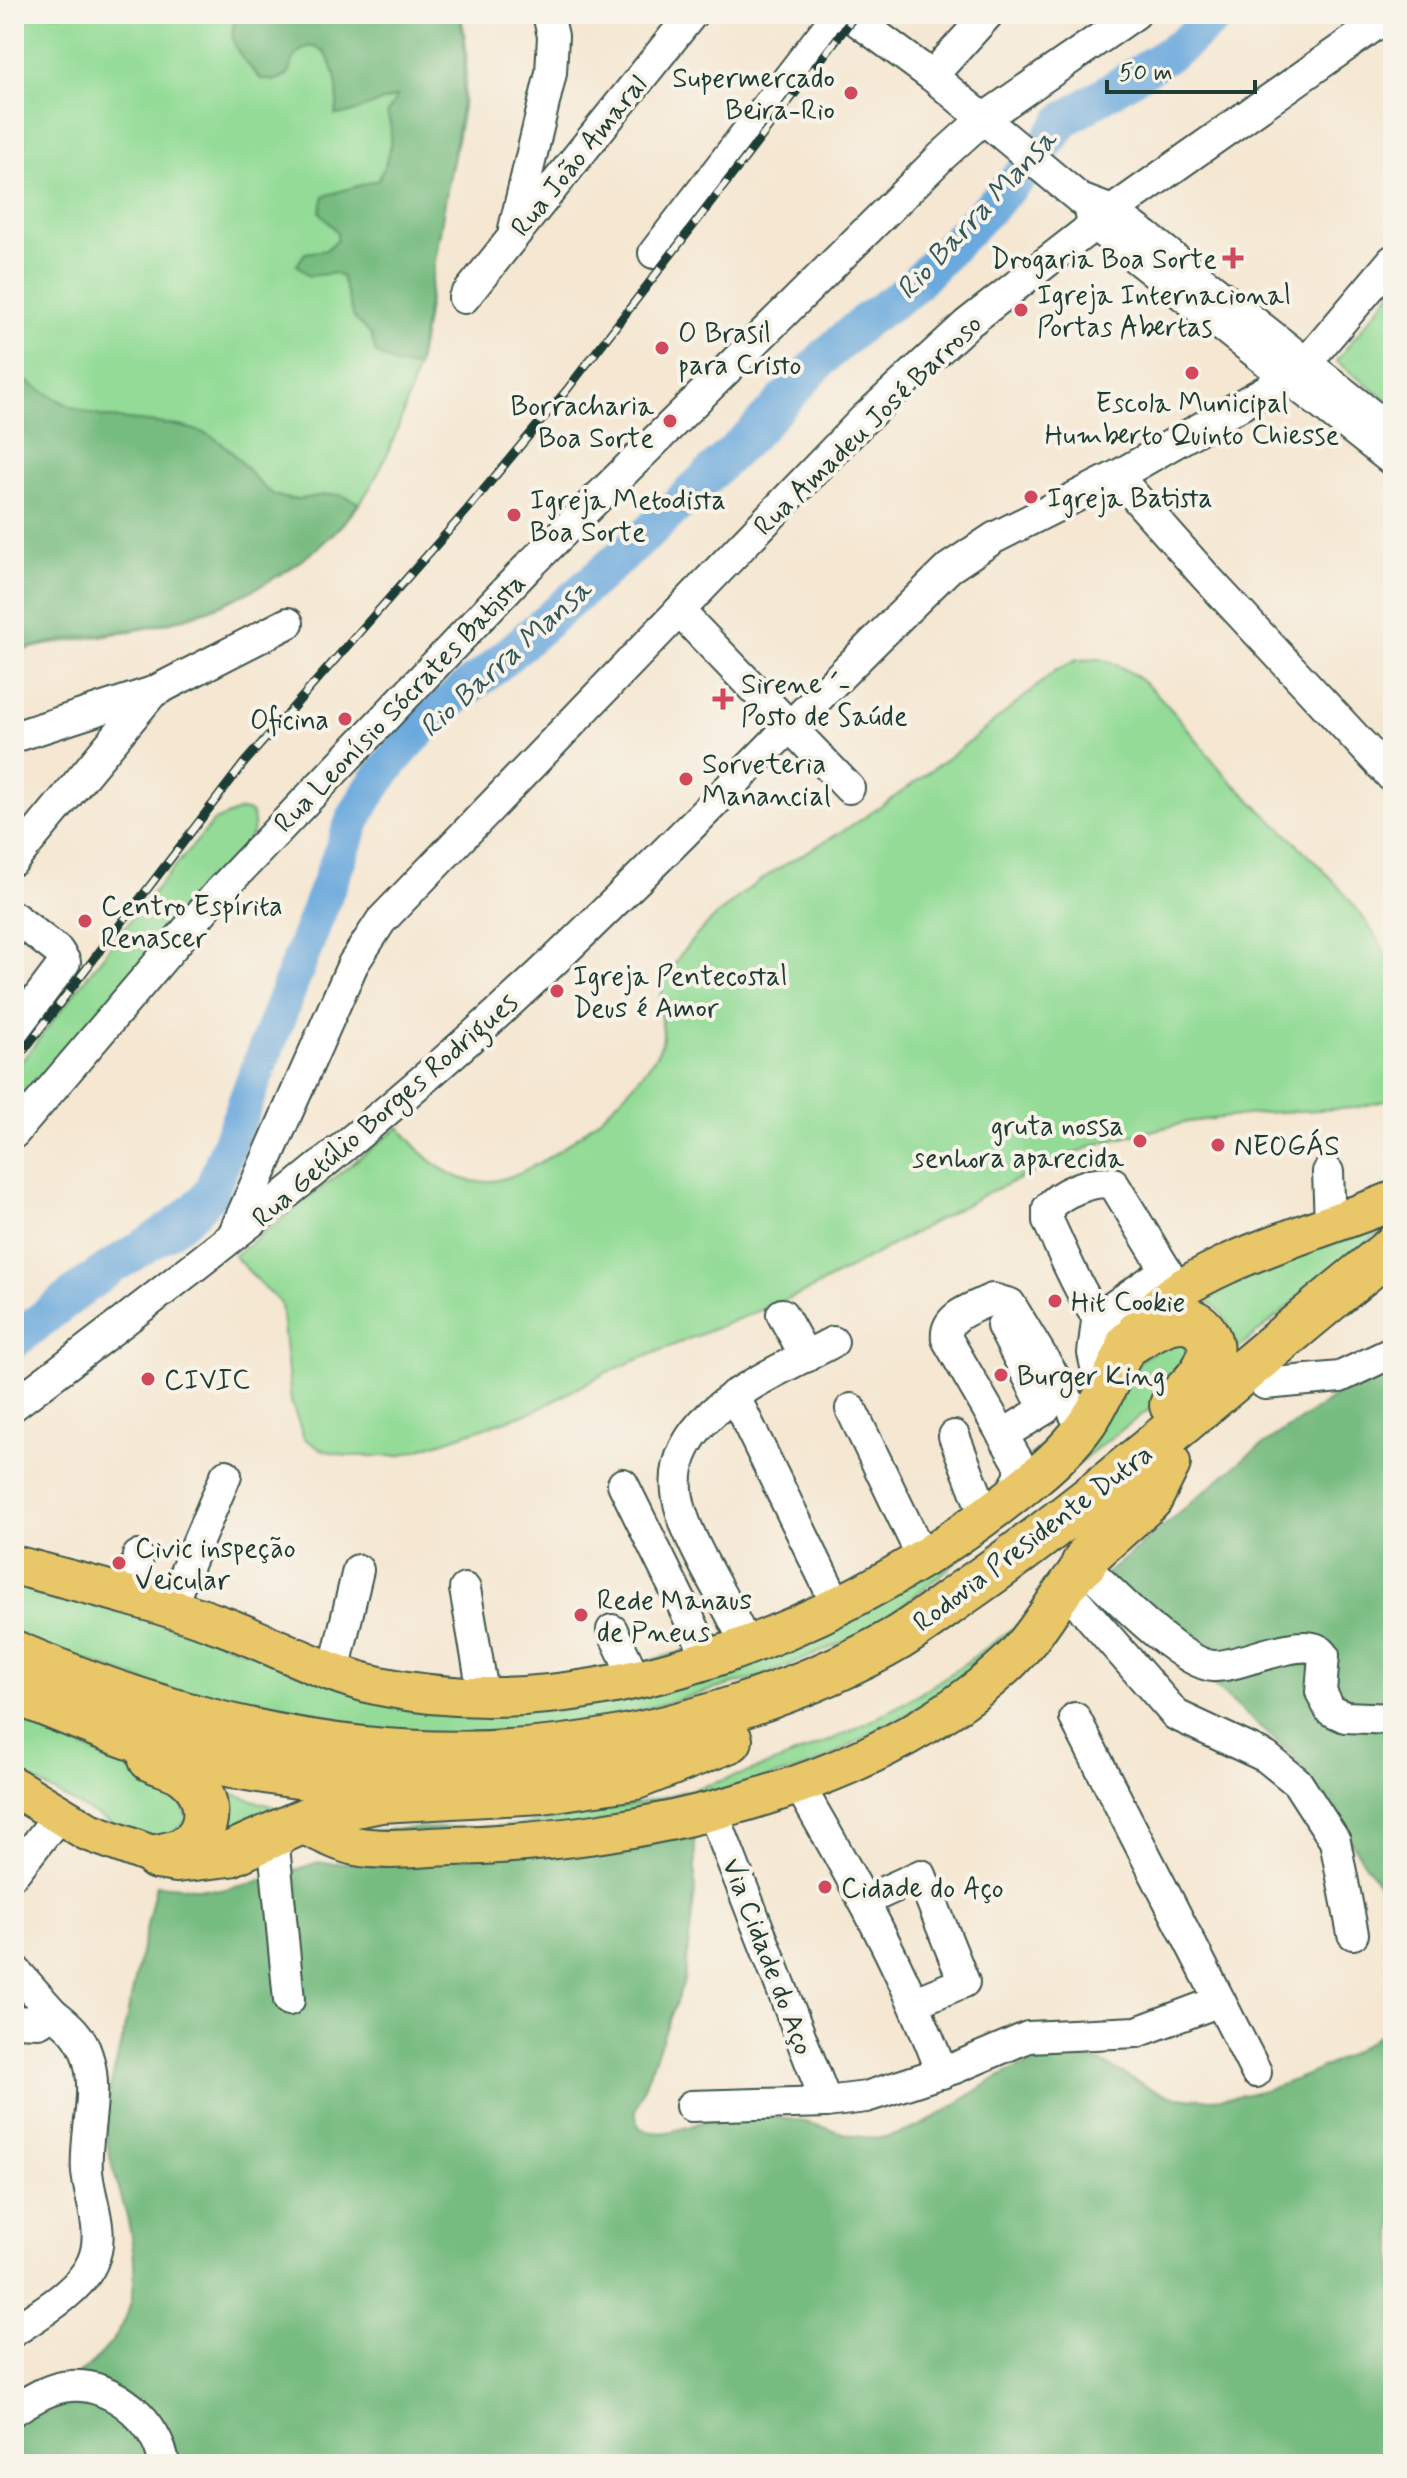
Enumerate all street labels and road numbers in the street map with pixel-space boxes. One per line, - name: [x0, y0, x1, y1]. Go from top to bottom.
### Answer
- street label: Rua João Amaral: [503, 68, 657, 245]
- street label: Rua Amadeu José Barroso: [746, 307, 991, 545]
- street label: Rua Leonísio Sócrates Batista: [267, 566, 535, 842]
- street label: Rua Getúlio Borges Rodrigues: [245, 985, 528, 1239]
- street label: Rodovia Presidente Dutra: [906, 1437, 1161, 1641]
- street label: Via Cidade do Aço: [712, 1853, 821, 2061]

